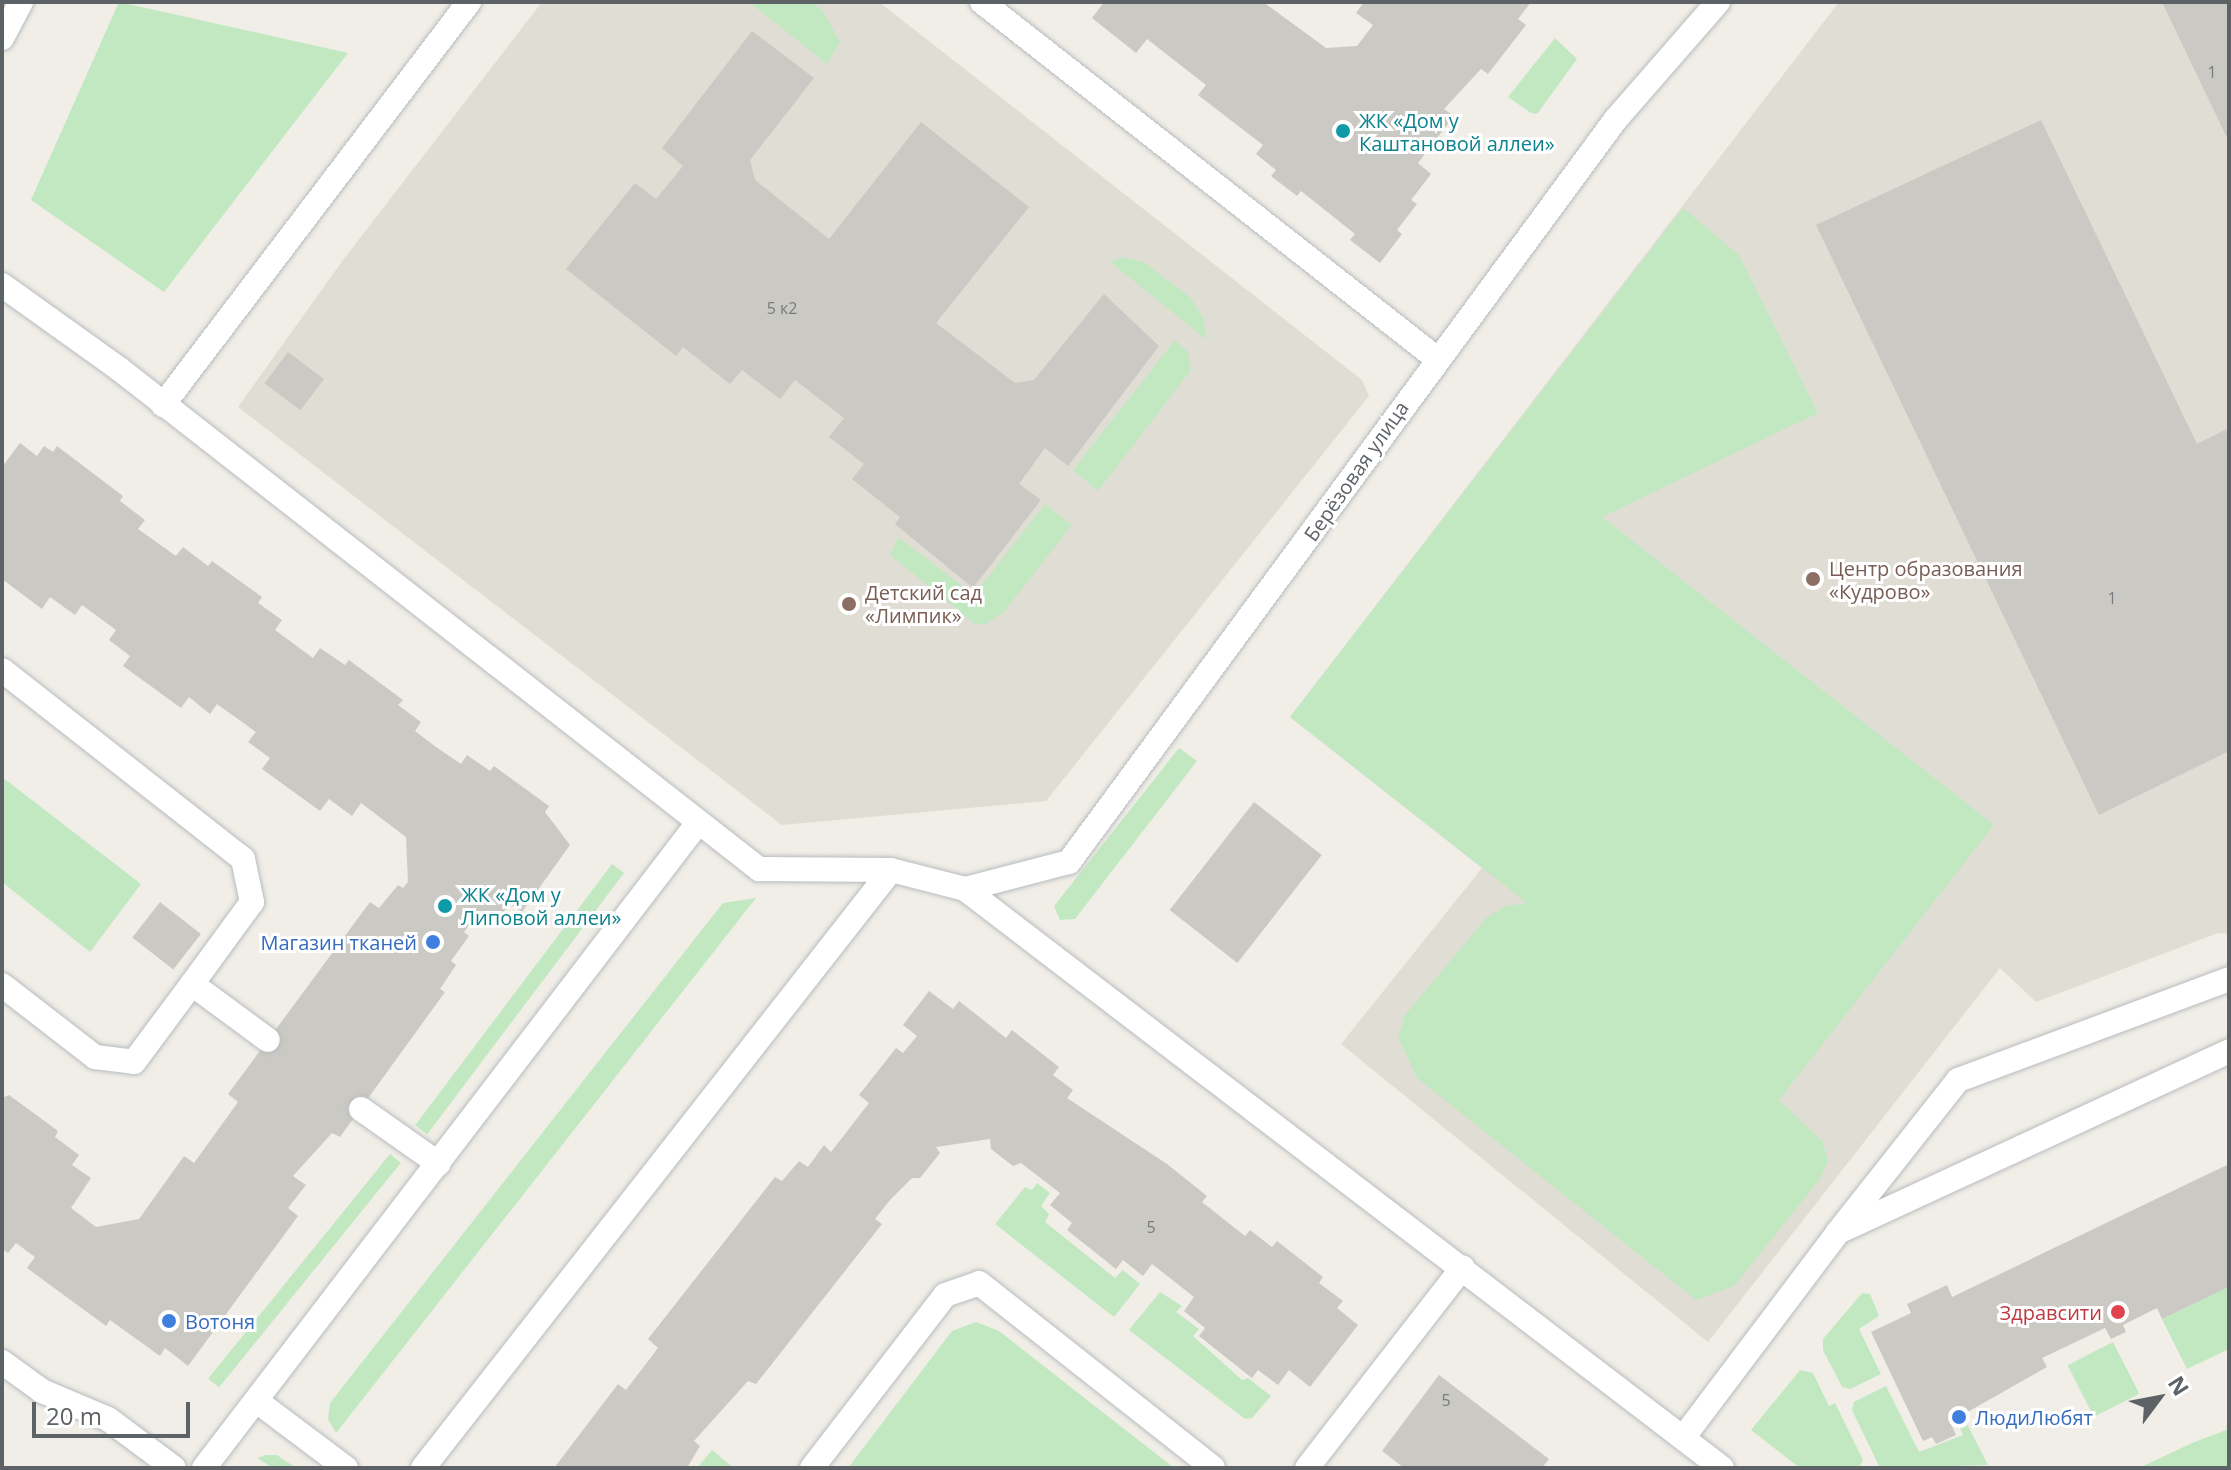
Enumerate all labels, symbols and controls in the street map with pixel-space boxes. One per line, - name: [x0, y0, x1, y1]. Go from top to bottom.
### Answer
- house number: 1: [2207, 62, 2217, 82]
- place label: ЖК «Дом у Каштановой аллеи»: [1359, 108, 1555, 155]
- marker: ЖК «Дом у Каштановой аллеи»: [1334, 122, 1352, 140]
- house number: 5 к2: [767, 298, 797, 318]
- street label: Берёзовая улица: [1299, 396, 1413, 546]
- place label: Центр образования «Кудрово»: [1829, 556, 2022, 603]
- marker: Центр образования «Кудрово»: [1804, 570, 1822, 588]
- place label: Детский сад «Лимпик»: [865, 580, 982, 627]
- house number: 1: [2107, 588, 2117, 608]
- marker: Детский сад «Лимпик»: [840, 595, 858, 613]
- place label: ЖК «Дом у Липовой аллеи»: [461, 882, 621, 929]
- marker: ЖК «Дом у Липовой аллеи»: [436, 897, 454, 915]
- place label: Магазин тканей: [260, 930, 417, 954]
- marker: Магазин тканей: [424, 933, 442, 951]
- house number: 5: [1146, 1217, 1156, 1237]
- place label: Здравсити: [2000, 1300, 2102, 1324]
- marker: Здравсити: [2109, 1303, 2127, 1321]
- place label: Вотоня: [185, 1309, 255, 1333]
- marker: Вотоня: [160, 1312, 178, 1330]
- north arrow: [2119, 1358, 2199, 1438]
- text: N: [2162, 1370, 2197, 1401]
- scale bar: [36, 1386, 194, 1436]
- house number: 5: [1441, 1390, 1451, 1410]
- text: 20 m: [46, 1399, 102, 1432]
- place label: ЛюдиЛюбят: [1975, 1405, 2093, 1429]
- marker: ЛюдиЛюбят: [1950, 1408, 1968, 1426]

